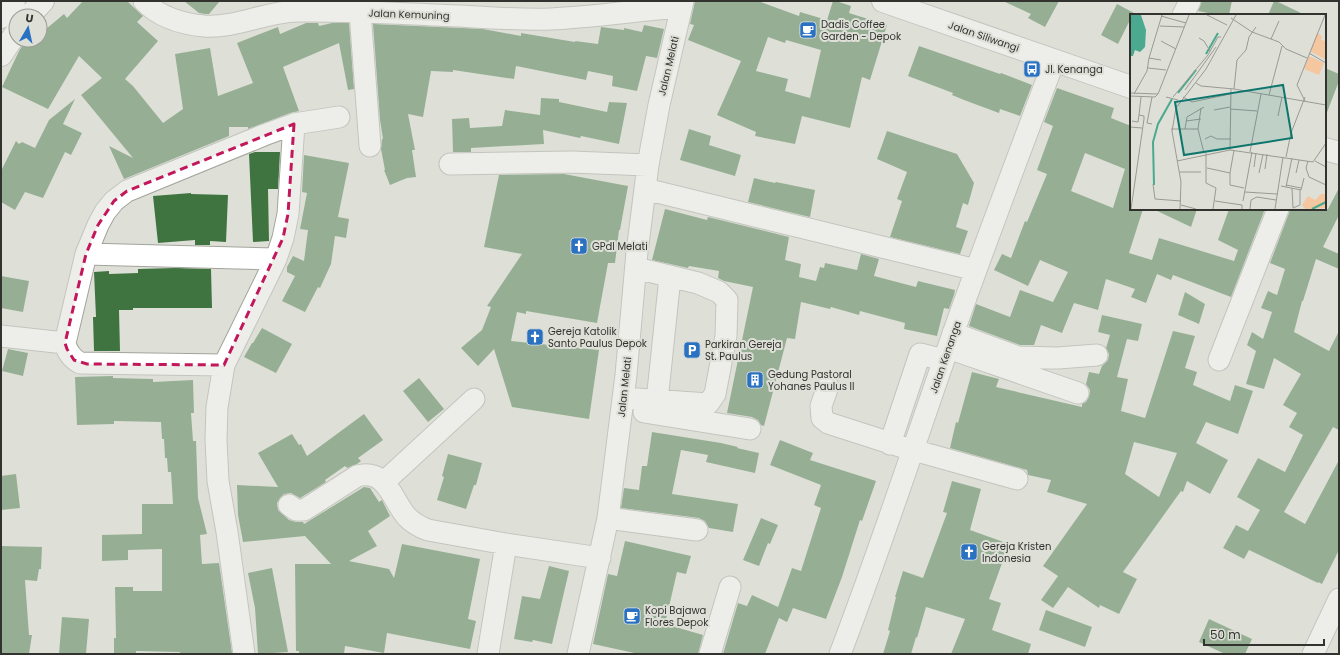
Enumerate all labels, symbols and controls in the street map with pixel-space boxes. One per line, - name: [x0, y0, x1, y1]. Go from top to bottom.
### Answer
- street label: Jalan Kemuning: [368, 6, 450, 23]
- north arrow: [8, 8, 48, 48]
- text: U: [24, 10, 35, 27]
- inset map: [1130, 14, 1326, 210]
- place label: Dadis Coffee Garden - Depok: [821, 17, 902, 44]
- street label: Jalan Siliwangi: [946, 17, 1021, 56]
- cafe icon: Dadis Coffee Garden - Depok: [798, 20, 818, 40]
- street label: Jalan Melati: [654, 35, 683, 97]
- bus stop icon: Jl. Kenanga: [1022, 59, 1042, 79]
- place label: Jl. Kenanga: [1045, 62, 1103, 77]
- church icon: GPdI Melati: [569, 236, 589, 256]
- place label: GPdI Melati: [592, 239, 648, 254]
- street label: Jalan Kenanga: [926, 319, 965, 395]
- place label: Gereja Katolik Santo Paulus Depok: [548, 324, 648, 351]
- church icon: Gereja Katolik Santo Paulus Depok: [525, 327, 545, 347]
- place label: Parkiran Gereja St. Paulus: [705, 337, 782, 364]
- parking icon: Parkiran Gereja St. Paulus: [682, 340, 702, 360]
- street label: Jalan Melati: [614, 356, 635, 418]
- place label: Gedung Pastoral Yohanes Paulus II: [768, 367, 855, 394]
- building icon: Gedung Pastoral Yohanes Paulus II: [745, 370, 765, 390]
- place label: Gereja Kristen Indonesia: [982, 539, 1051, 566]
- church icon: Gereja Kristen Indonesia: [959, 542, 979, 562]
- place label: Kopi Bajawa Flores Depok: [645, 603, 709, 630]
- cafe icon: Kopi Bajawa Flores Depok: [622, 606, 642, 626]
- scale bar: [1204, 621, 1324, 647]
- text: 50 m: [1210, 626, 1241, 643]

